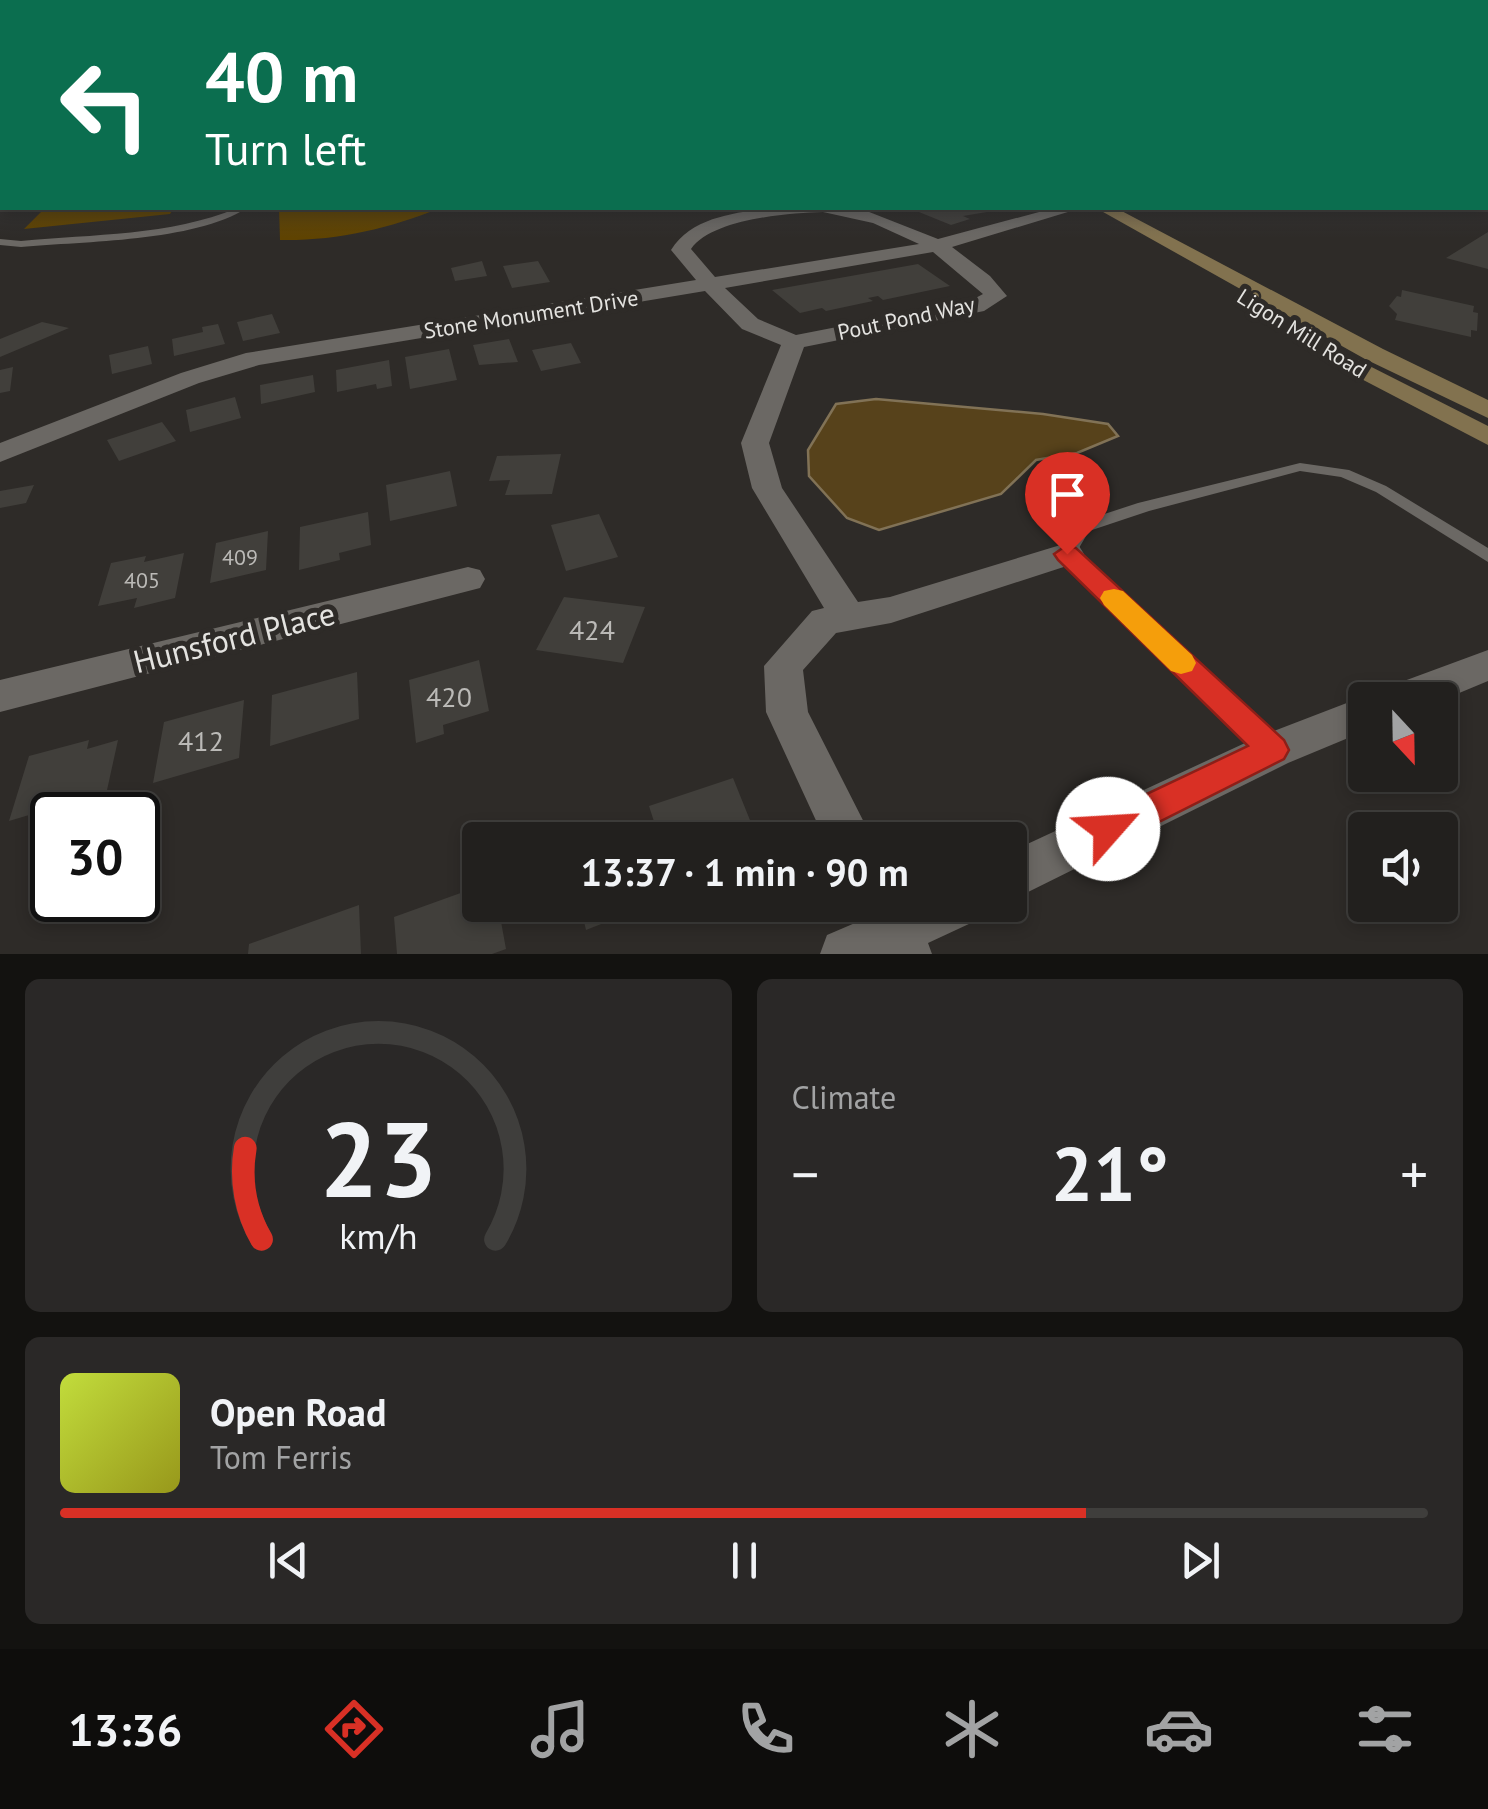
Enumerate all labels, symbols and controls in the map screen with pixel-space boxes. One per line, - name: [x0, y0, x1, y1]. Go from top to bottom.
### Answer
- text: 40 m: [205, 31, 358, 121]
- icon: left: [40, 40, 170, 170]
- text: Turn left: [205, 119, 366, 177]
- street label: Ligon Mill Road: [1232, 282, 1372, 384]
- street label: Stone Monument Drive: [422, 283, 640, 345]
- street label: Pout Pond Way: [835, 290, 978, 346]
- pin: [1025, 452, 1110, 555]
- icon: arrive: [1040, 467, 1095, 522]
- house number: 409: [222, 543, 258, 571]
- house number: 405: [124, 566, 160, 594]
- street label: Hunsford Place: [129, 592, 339, 682]
- house number: 424: [569, 611, 615, 648]
- house number: 420: [426, 678, 472, 715]
- north arrow: [1348, 682, 1458, 792]
- map controls: [1348, 682, 1458, 922]
- house number: 412: [178, 722, 224, 759]
- position arrow: [1056, 777, 1160, 881]
- speed limit sign: 30: [30, 792, 160, 922]
- button: sound: [1348, 812, 1458, 922]
- text: 13:37 · 1 min · 90 m: [580, 847, 909, 896]
- text: Climate: [792, 1076, 896, 1118]
- text: 23: [319, 1091, 437, 1226]
- text: 21°: [1051, 1125, 1169, 1222]
- text: −: [792, 1138, 819, 1209]
- text: +: [1400, 1138, 1428, 1209]
- text: km/h: [339, 1213, 417, 1259]
- text: Open Road: [210, 1387, 386, 1436]
- text: Tom Ferris: [210, 1436, 352, 1478]
- icon: previous: [261, 1533, 316, 1588]
- icon: pause: [717, 1533, 772, 1588]
- icon: next: [1173, 1533, 1228, 1588]
- icon: directions: [319, 1694, 389, 1764]
- icon: music: [525, 1694, 595, 1764]
- icon: phone: [731, 1694, 801, 1764]
- icon: climate: [937, 1694, 1007, 1764]
- icon: car: [1144, 1694, 1214, 1764]
- icon: filters: [1350, 1694, 1420, 1764]
- text: 13:36: [68, 1700, 182, 1758]

